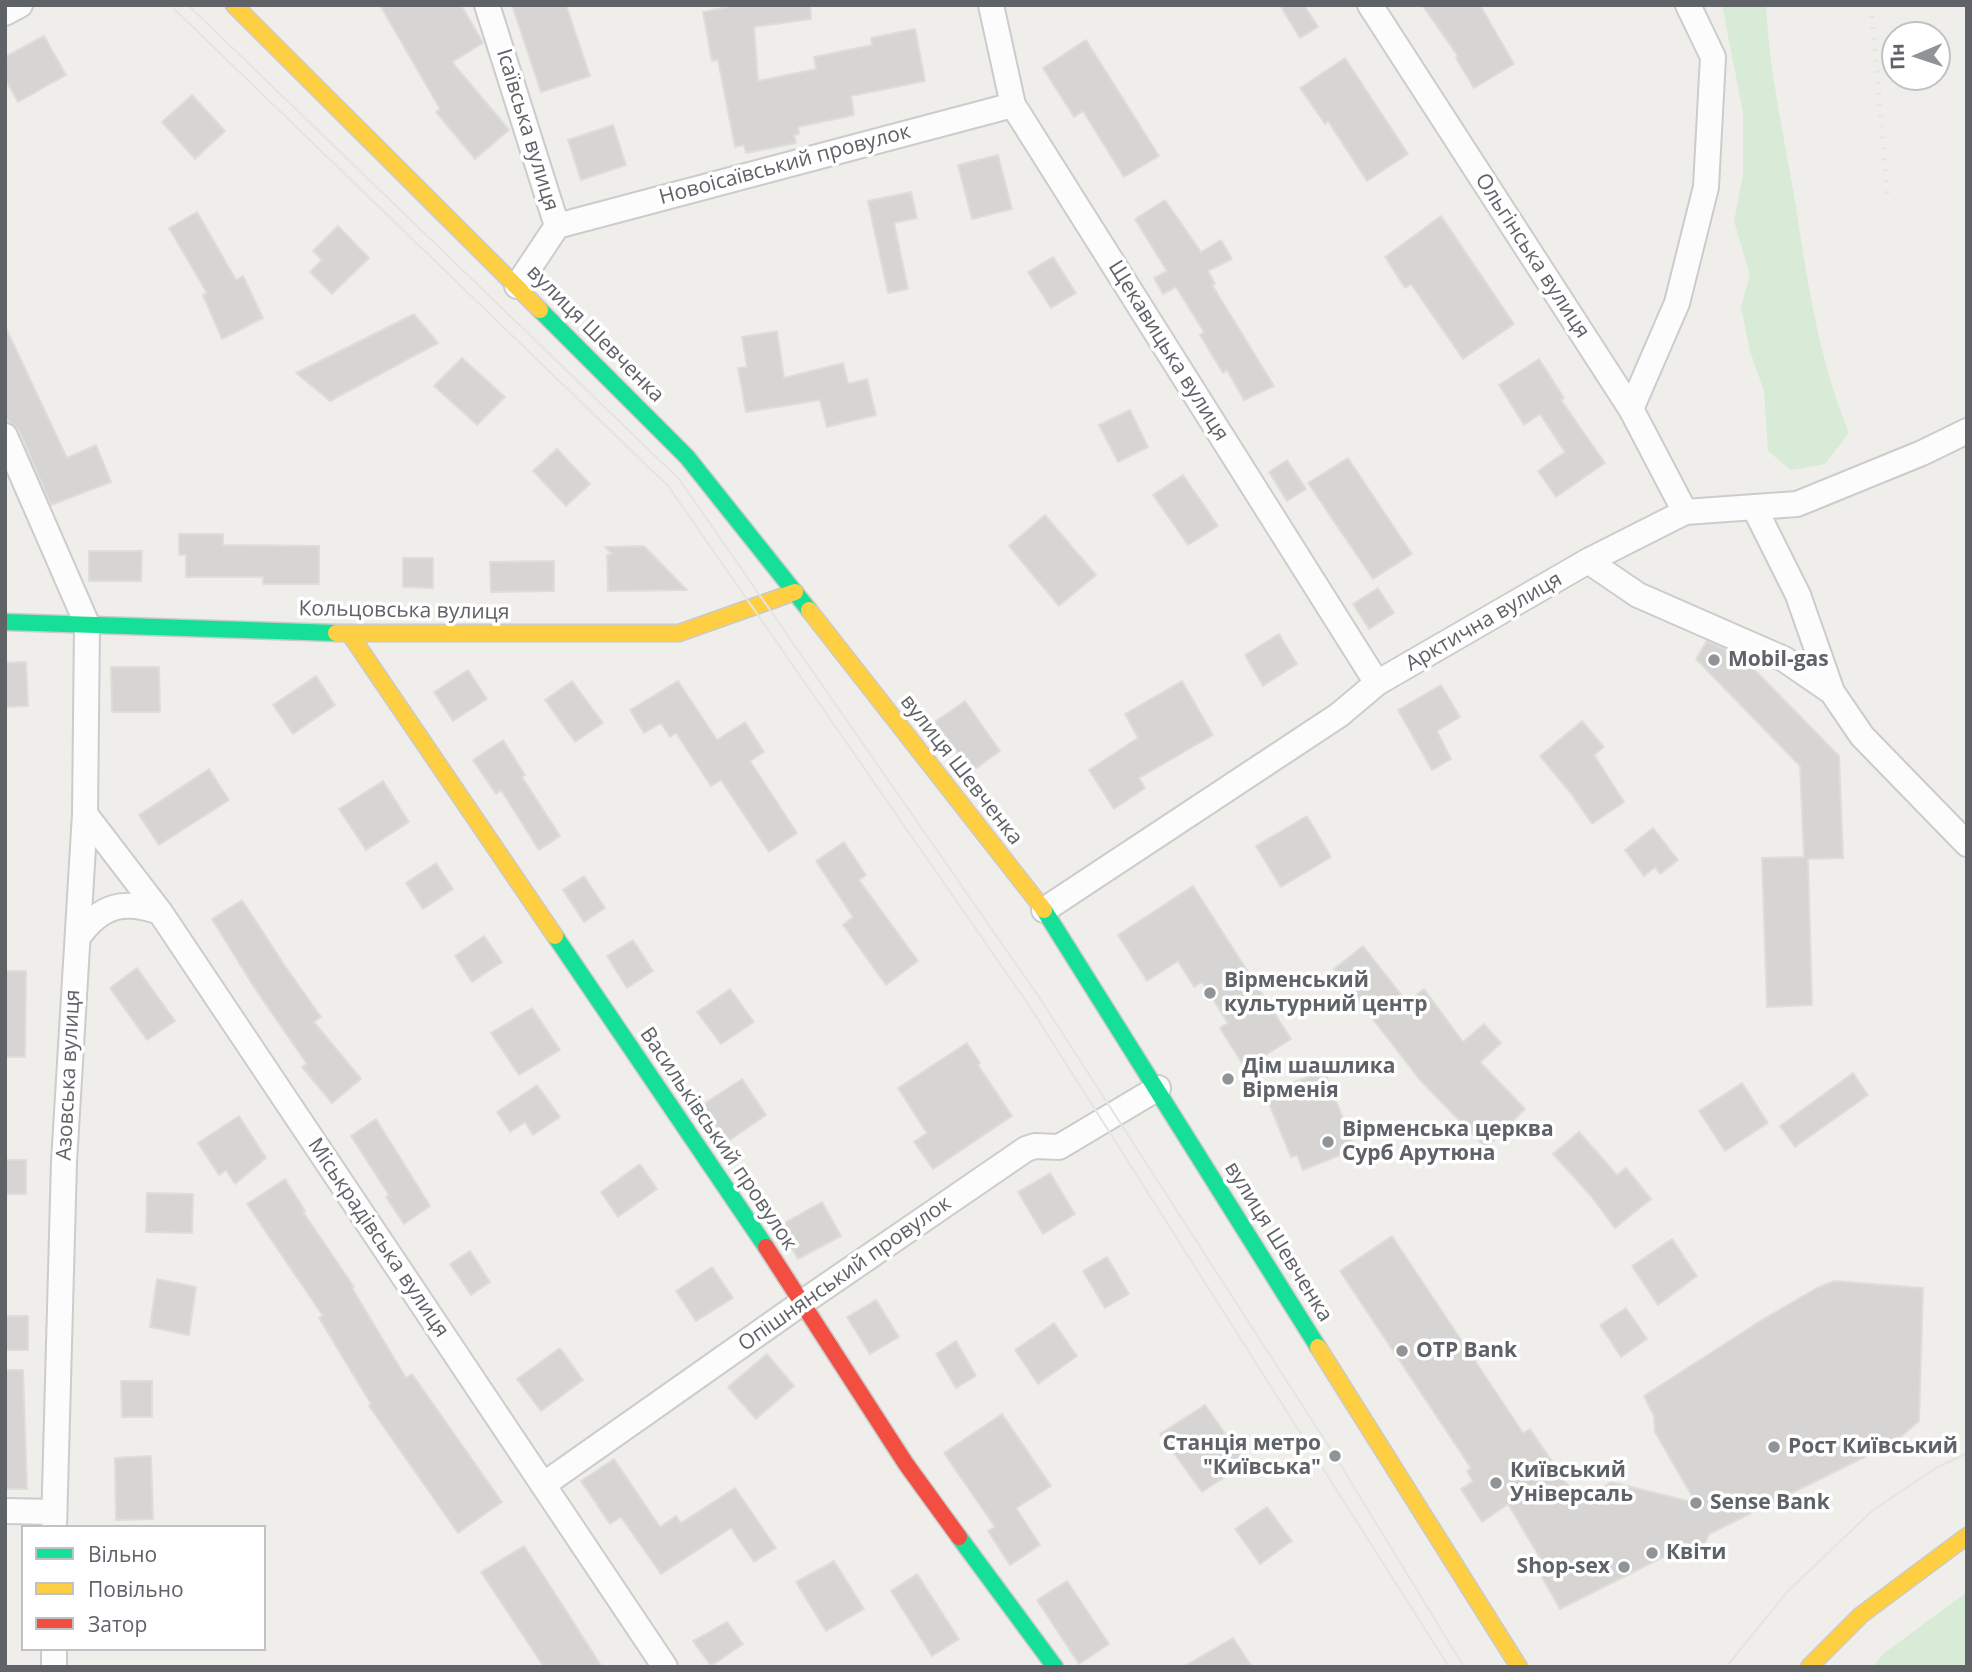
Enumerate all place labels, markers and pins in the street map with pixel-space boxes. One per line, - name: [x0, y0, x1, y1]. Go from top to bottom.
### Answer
- place label: Mobil-gas: [1728, 647, 1829, 673]
- marker: Mobil-gas: [1706, 652, 1722, 668]
- place label: Вірменський культурний центр: [1224, 968, 1428, 1018]
- marker: Вірменський культурний центр: [1202, 985, 1218, 1001]
- place label: Дім шашлика Вірменія: [1242, 1054, 1395, 1104]
- marker: Дім шашлика Вірменія: [1220, 1071, 1236, 1087]
- place label: Вірменська церква Сурб Арутюна: [1342, 1117, 1554, 1167]
- marker: Вірменська церква Сурб Арутюна: [1320, 1134, 1336, 1150]
- place label: OTP Bank: [1416, 1338, 1517, 1364]
- marker: OTP Bank: [1394, 1343, 1410, 1359]
- place label: Станція метро "Київська": [1163, 1431, 1321, 1481]
- place label: Рост Київський: [1788, 1434, 1958, 1460]
- marker: Рост Київський: [1766, 1439, 1782, 1455]
- marker: Станція метро "Київська": [1327, 1448, 1343, 1464]
- place label: Київський Універсаль: [1510, 1458, 1633, 1508]
- marker: Київський Універсаль: [1488, 1475, 1504, 1491]
- place label: Sense Bank: [1710, 1490, 1830, 1516]
- marker: Sense Bank: [1688, 1495, 1704, 1511]
- place label: Квіти: [1666, 1540, 1726, 1566]
- marker: Квіти: [1644, 1545, 1660, 1561]
- place label: Shop-sex: [1517, 1554, 1610, 1580]
- marker: Shop-sex: [1616, 1559, 1632, 1575]

